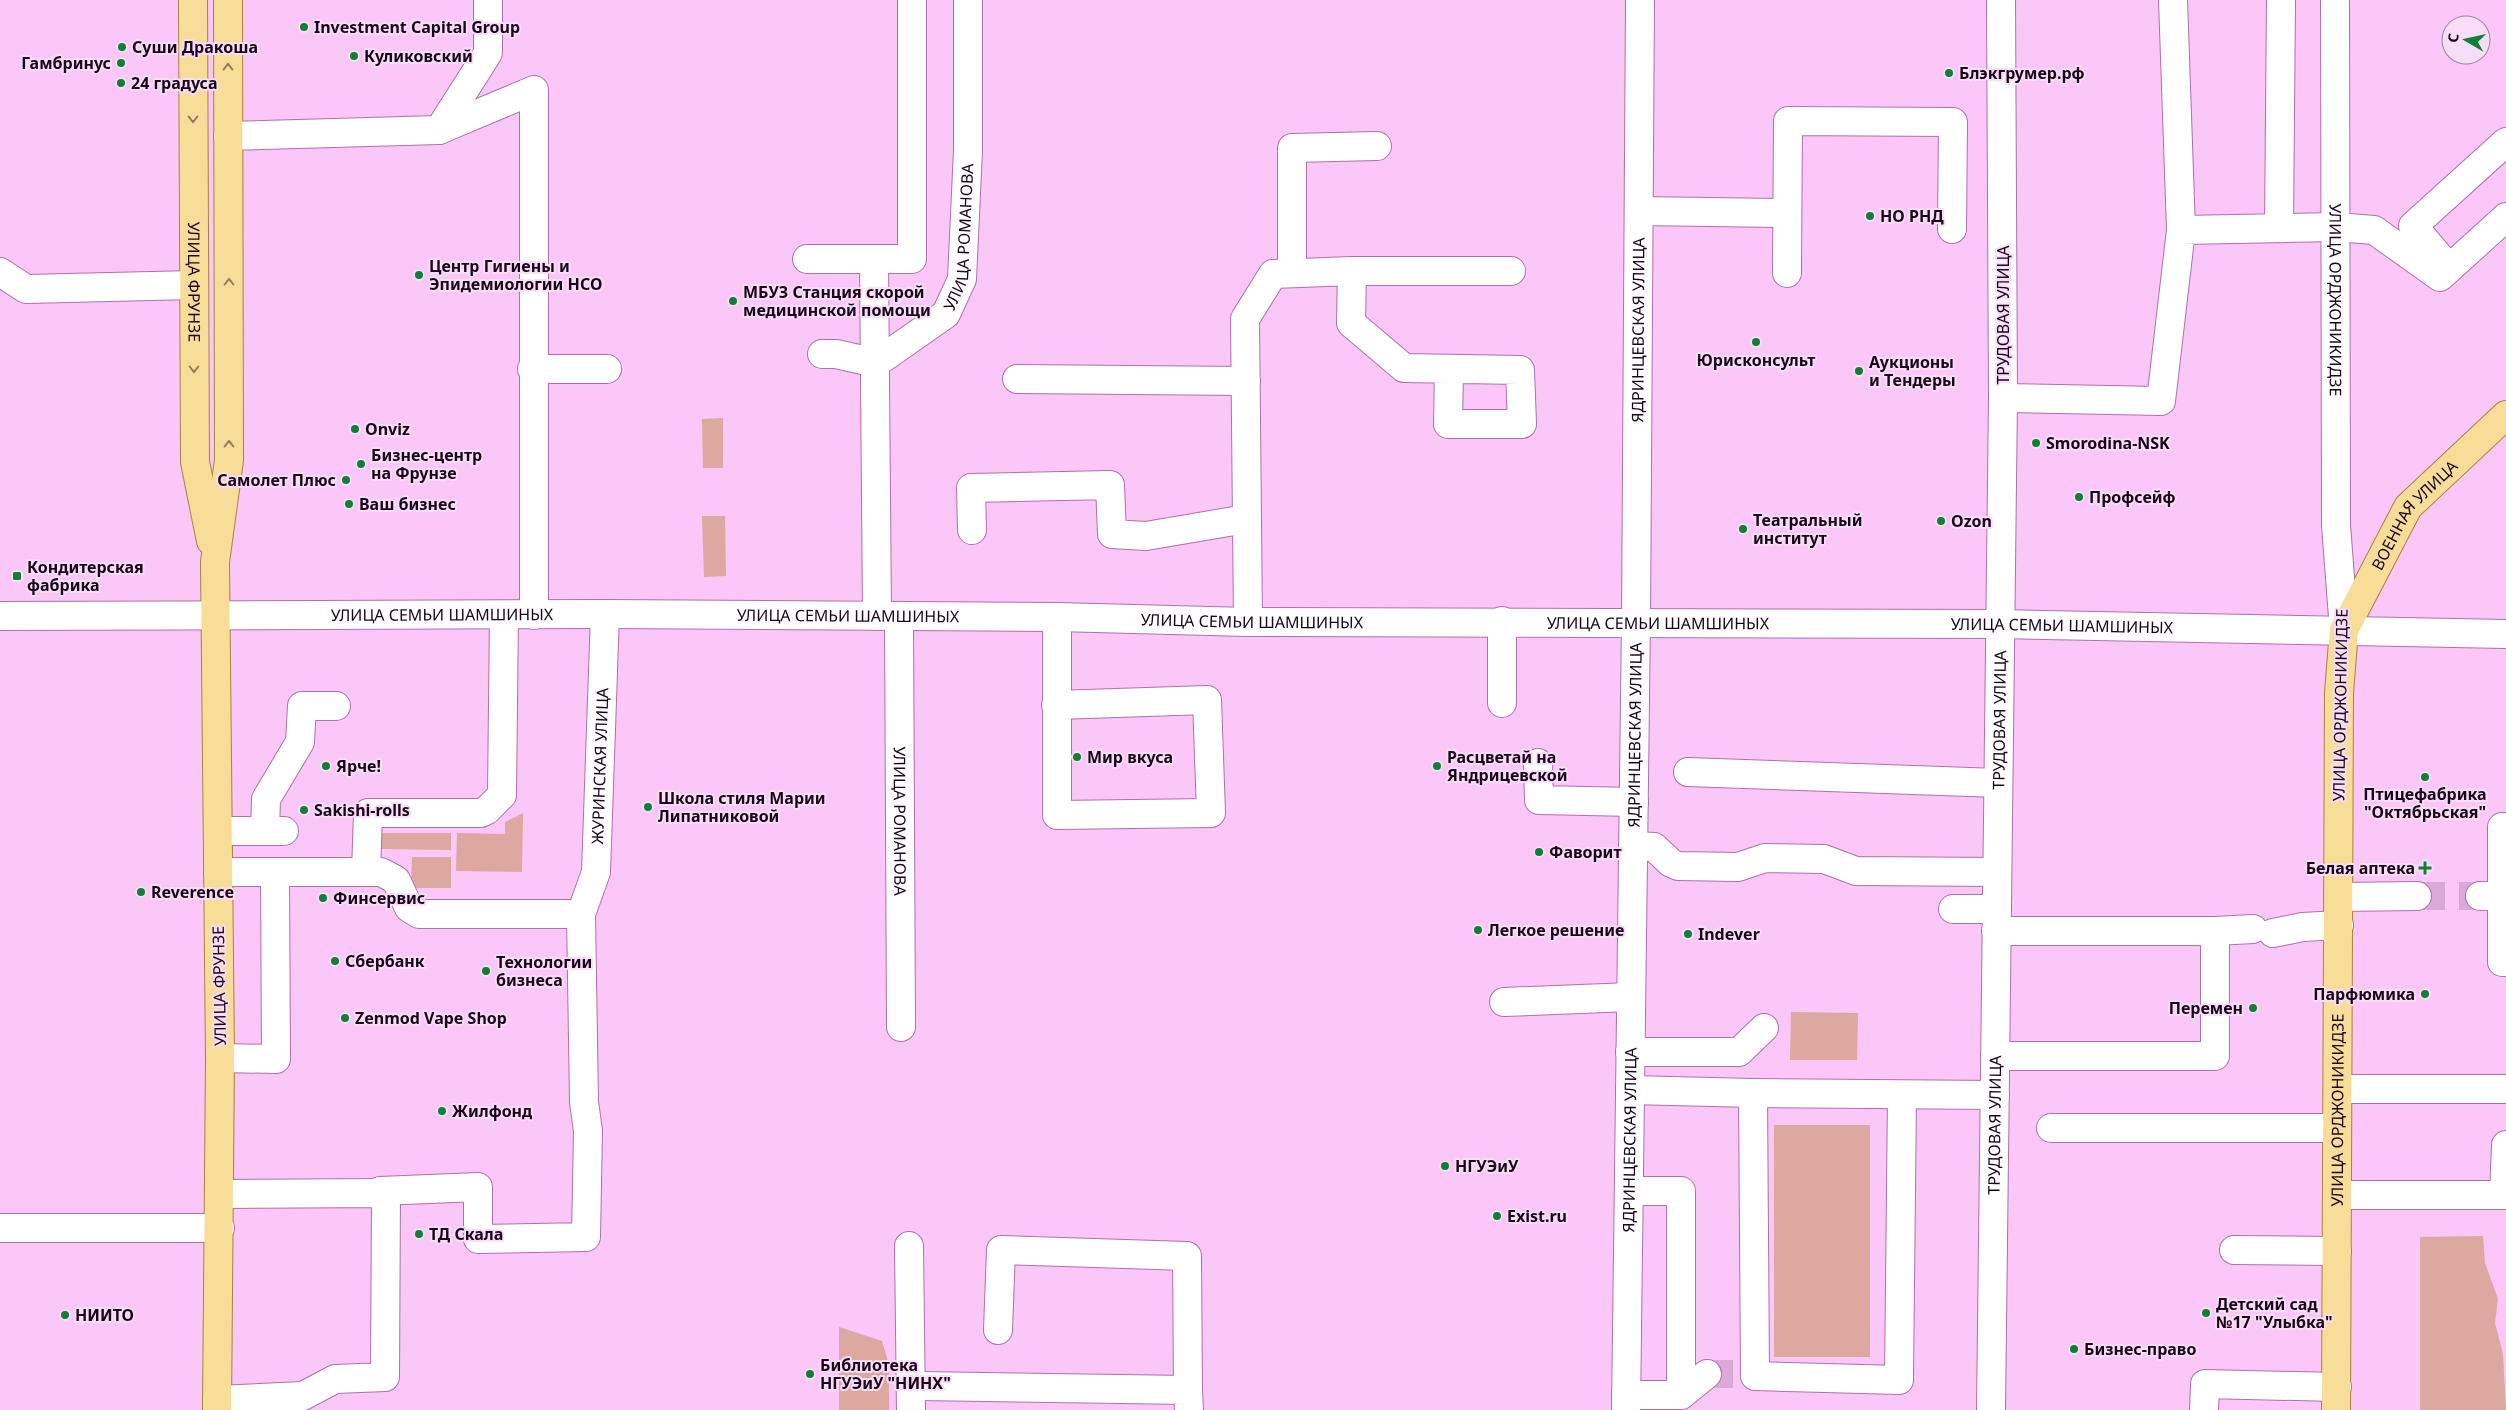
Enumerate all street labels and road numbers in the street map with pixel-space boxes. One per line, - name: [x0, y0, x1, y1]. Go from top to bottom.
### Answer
- street label: УЛИЦА РОМАНОВА: [938, 162, 978, 314]
- street label: УЛИЦА ОРДЖОНИКИДЗЕ: [2324, 204, 2347, 396]
- street label: УЛИЦА ФРУНЗЕ: [183, 222, 205, 342]
- street label: ЯДРИНЦЕВСКАЯ УЛИЦА: [1626, 237, 1649, 423]
- street label: ТРУДОВАЯ УЛИЦА: [1992, 245, 2014, 385]
- street label: ВОЕННАЯ УЛИЦА: [2366, 455, 2463, 574]
- street label: УЛИЦА СЕМЬИ ШАМШИНЫХ: [331, 603, 554, 626]
- street label: УЛИЦА СЕМЬИ ШАМШИНЫХ: [737, 604, 960, 627]
- street label: УЛИЦА СЕМЬИ ШАМШИНЫХ: [1140, 608, 1364, 633]
- street label: УЛИЦА ОРДЖОНИКИДЗЕ: [2327, 608, 2353, 802]
- street label: УЛИЦА СЕМЬИ ШАМШИНЫХ: [1547, 612, 1770, 634]
- street label: УЛИЦА СЕМЬИ ШАМШИНЫХ: [1951, 613, 2174, 638]
- street label: ЯДРИНЦЕВСКАЯ УЛИЦА: [1622, 641, 1647, 828]
- street label: ТРУДОВАЯ УЛИЦА: [1987, 650, 2011, 790]
- street label: ЖУРИНСКАЯ УЛИЦА: [586, 687, 613, 845]
- street label: УЛИЦА РОМАНОВА: [889, 746, 911, 896]
- street label: УЛИЦА ФРУНЗЕ: [207, 926, 231, 1046]
- street label: УЛИЦА ОРДЖОНИКИДЗЕ: [2326, 1014, 2349, 1206]
- street label: ЯДРИНЦЕВСКАЯ УЛИЦА: [1617, 1046, 1642, 1233]
- street label: ТРУДОВАЯ УЛИЦА: [1983, 1055, 2006, 1195]

